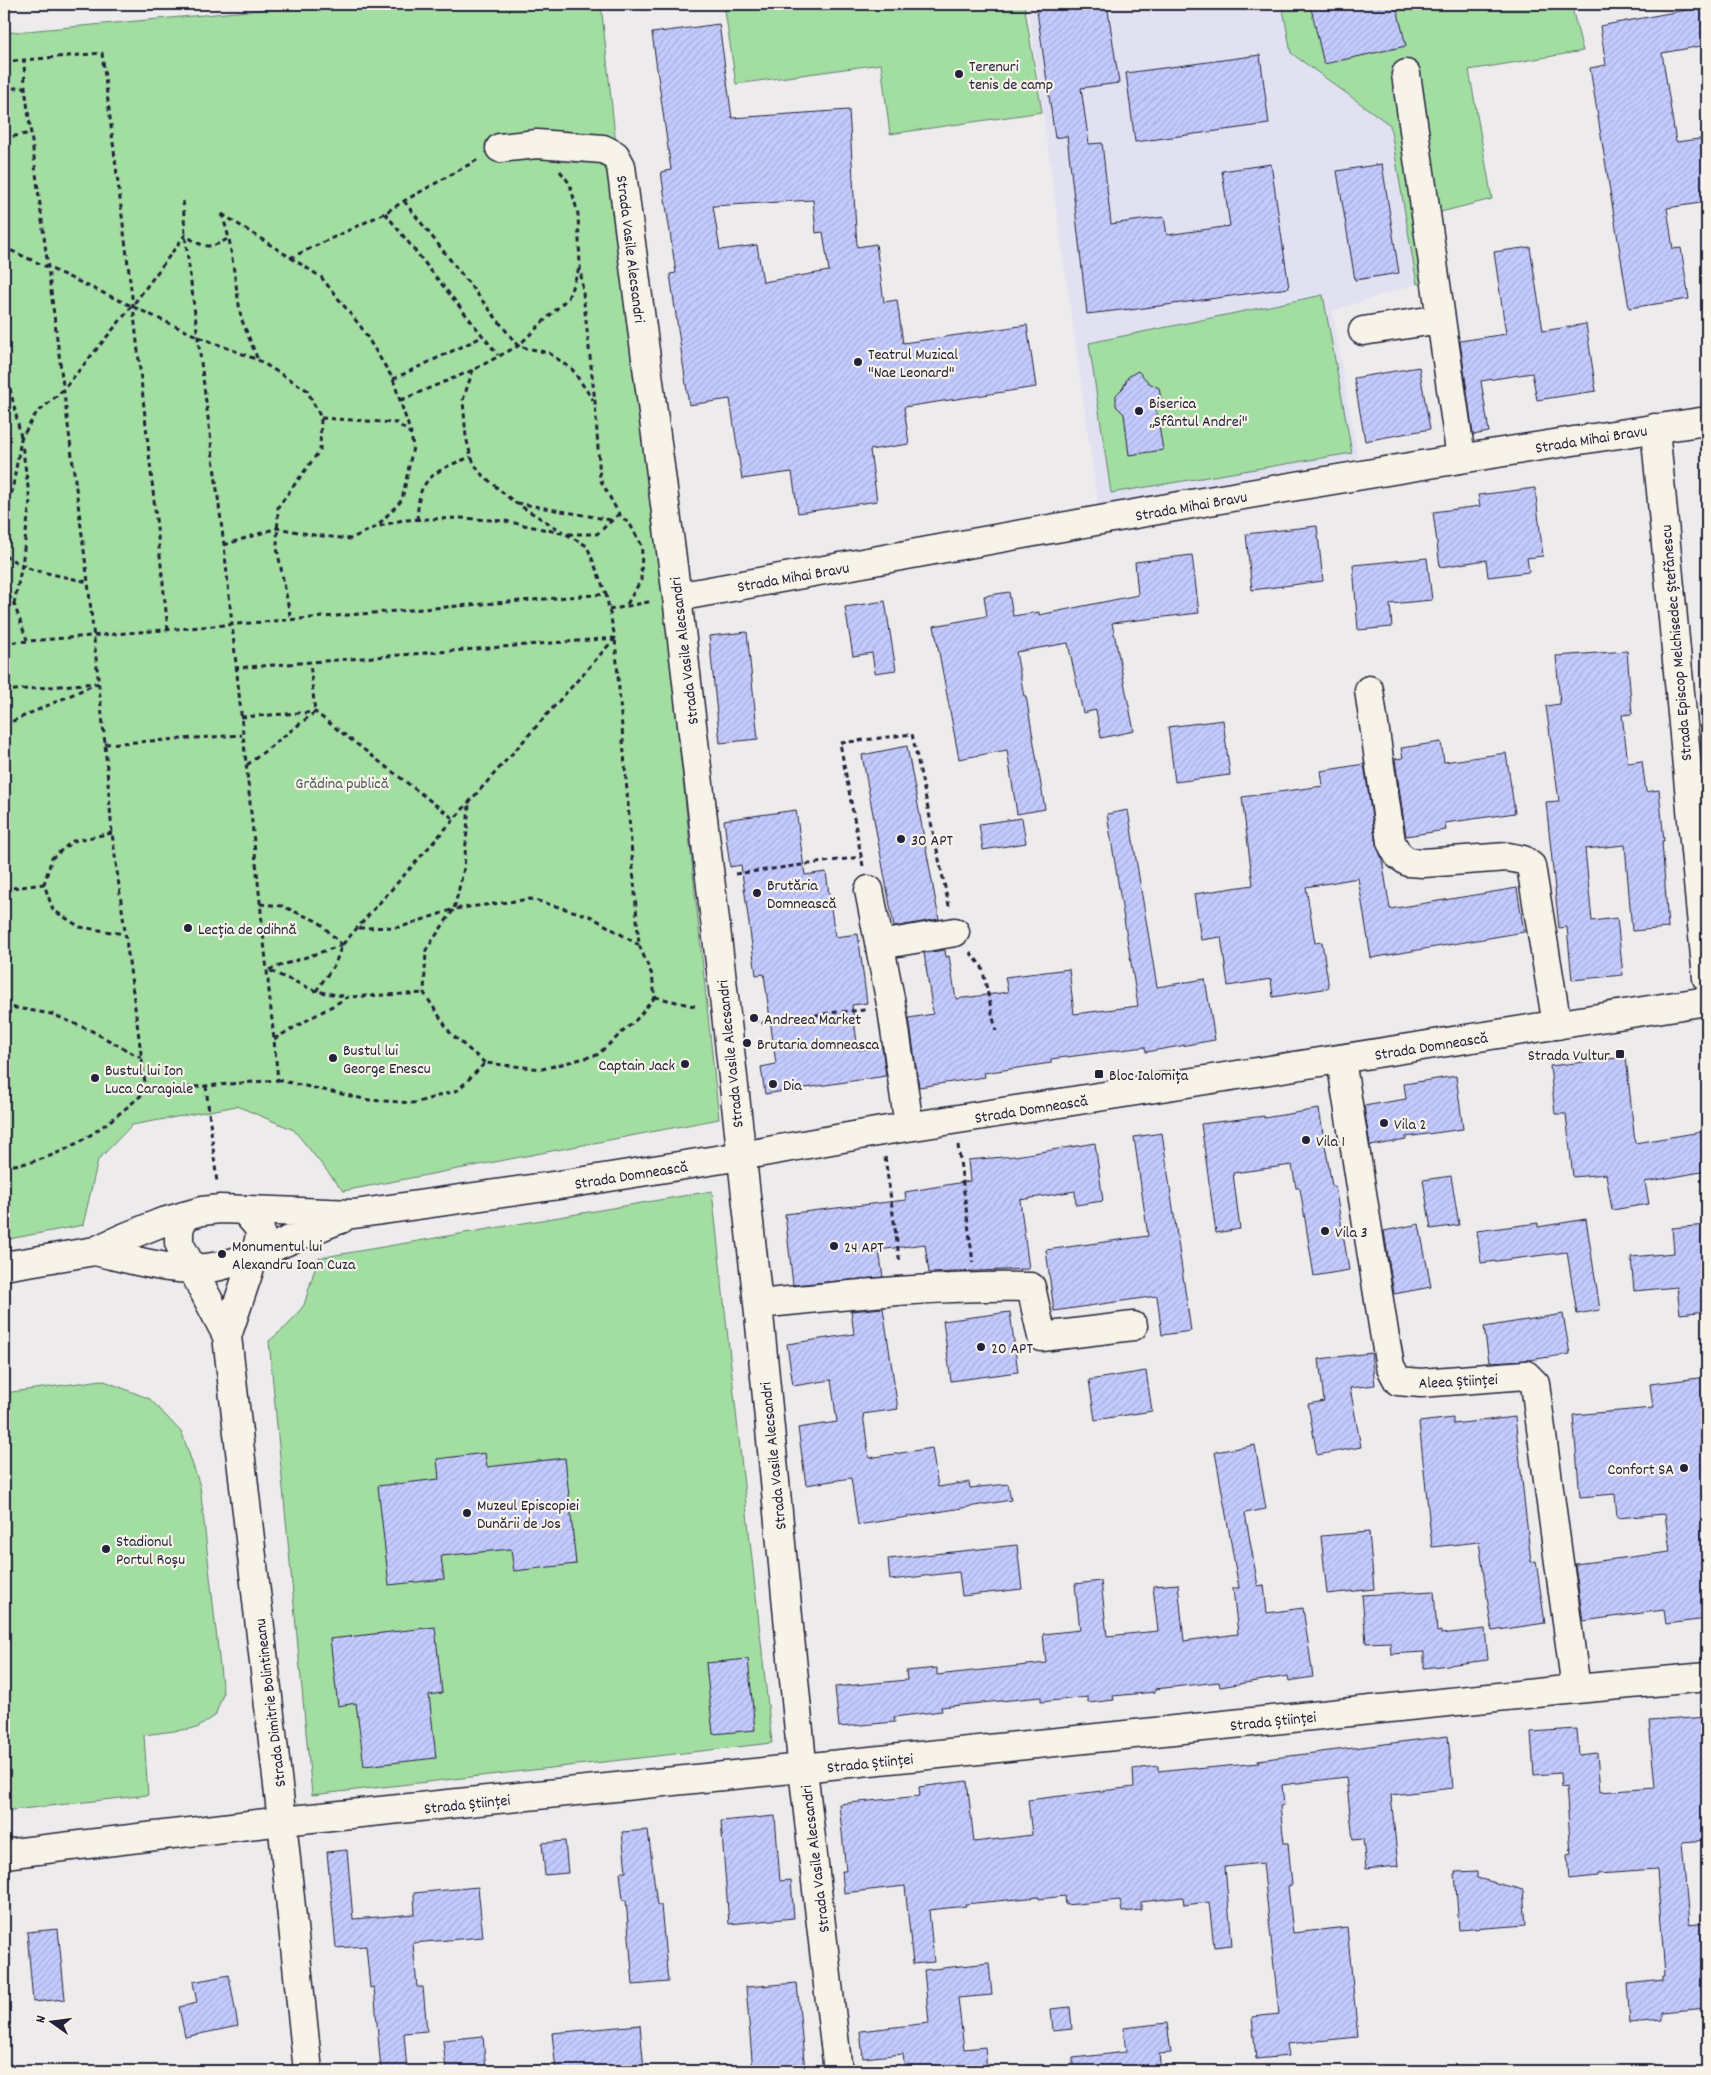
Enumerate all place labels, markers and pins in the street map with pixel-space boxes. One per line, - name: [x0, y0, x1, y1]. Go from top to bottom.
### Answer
- place label: Terenuri tenis de camp: [969, 56, 1053, 97]
- marker: Terenuri tenis de camp: [953, 68, 965, 80]
- place label: Teatrul Muzical "Nae Leonard": [868, 344, 958, 385]
- marker: Teatrul Muzical "Nae Leonard": [852, 356, 864, 368]
- place label: Biserica „Sfântul Andrei": [1149, 393, 1247, 434]
- marker: Biserica „Sfântul Andrei": [1133, 405, 1145, 417]
- place label: 30 APT: [911, 830, 953, 853]
- marker: 30 APT: [895, 833, 907, 845]
- place label: Brutăria Domnească: [767, 875, 836, 916]
- marker: Brutăria Domnească: [751, 887, 763, 899]
- place label: Lecția de odihnă: [198, 919, 296, 942]
- marker: Lecția de odihnă: [182, 922, 194, 934]
- place label: Andreea Market: [764, 1009, 861, 1032]
- marker: Andreea Market: [748, 1012, 760, 1024]
- place label: Brutaria domneasca: [757, 1034, 880, 1057]
- marker: Brutaria domneasca: [741, 1037, 753, 1049]
- place label: Bustul lui George Enescu: [343, 1040, 431, 1081]
- place label: Strada Vultur: [1528, 1045, 1610, 1068]
- marker: Strada Vultur: [1614, 1048, 1626, 1060]
- marker: Bustul lui George Enescu: [327, 1052, 339, 1064]
- place label: Captain Jack: [599, 1055, 675, 1078]
- marker: Captain Jack: [679, 1058, 691, 1070]
- place label: Bustul lui Ion Luca Caragiale: [105, 1060, 193, 1101]
- place label: Bloc Ialomița: [1109, 1065, 1189, 1088]
- marker: Bloc Ialomița: [1093, 1068, 1105, 1080]
- marker: Bustul lui Ion Luca Caragiale: [89, 1072, 101, 1084]
- place label: Dia: [783, 1075, 802, 1098]
- marker: Dia: [767, 1078, 779, 1090]
- place label: Vila 2: [1394, 1114, 1427, 1137]
- marker: Vila 2: [1378, 1117, 1390, 1129]
- place label: Vila 1: [1316, 1131, 1345, 1154]
- marker: Vila 1: [1300, 1134, 1312, 1146]
- place label: Vila 3: [1335, 1222, 1368, 1245]
- marker: Vila 3: [1319, 1225, 1331, 1237]
- place label: Monumentul lui Alexandru Ioan Cuza: [232, 1236, 356, 1277]
- place label: 24 APT: [844, 1237, 884, 1260]
- marker: 24 APT: [828, 1240, 840, 1252]
- marker: Monumentul lui Alexandru Ioan Cuza: [216, 1248, 228, 1260]
- place label: 20 APT: [991, 1338, 1033, 1361]
- marker: 20 APT: [975, 1341, 987, 1353]
- place label: Confort SA: [1608, 1459, 1674, 1482]
- marker: Confort SA: [1678, 1462, 1690, 1474]
- place label: Muzeul Episcopiei Dunării de Jos: [477, 1495, 579, 1536]
- marker: Muzeul Episcopiei Dunării de Jos: [461, 1507, 473, 1519]
- place label: Stadionul Portul Roșu: [116, 1531, 185, 1572]
- marker: Stadionul Portul Roșu: [100, 1543, 112, 1555]

